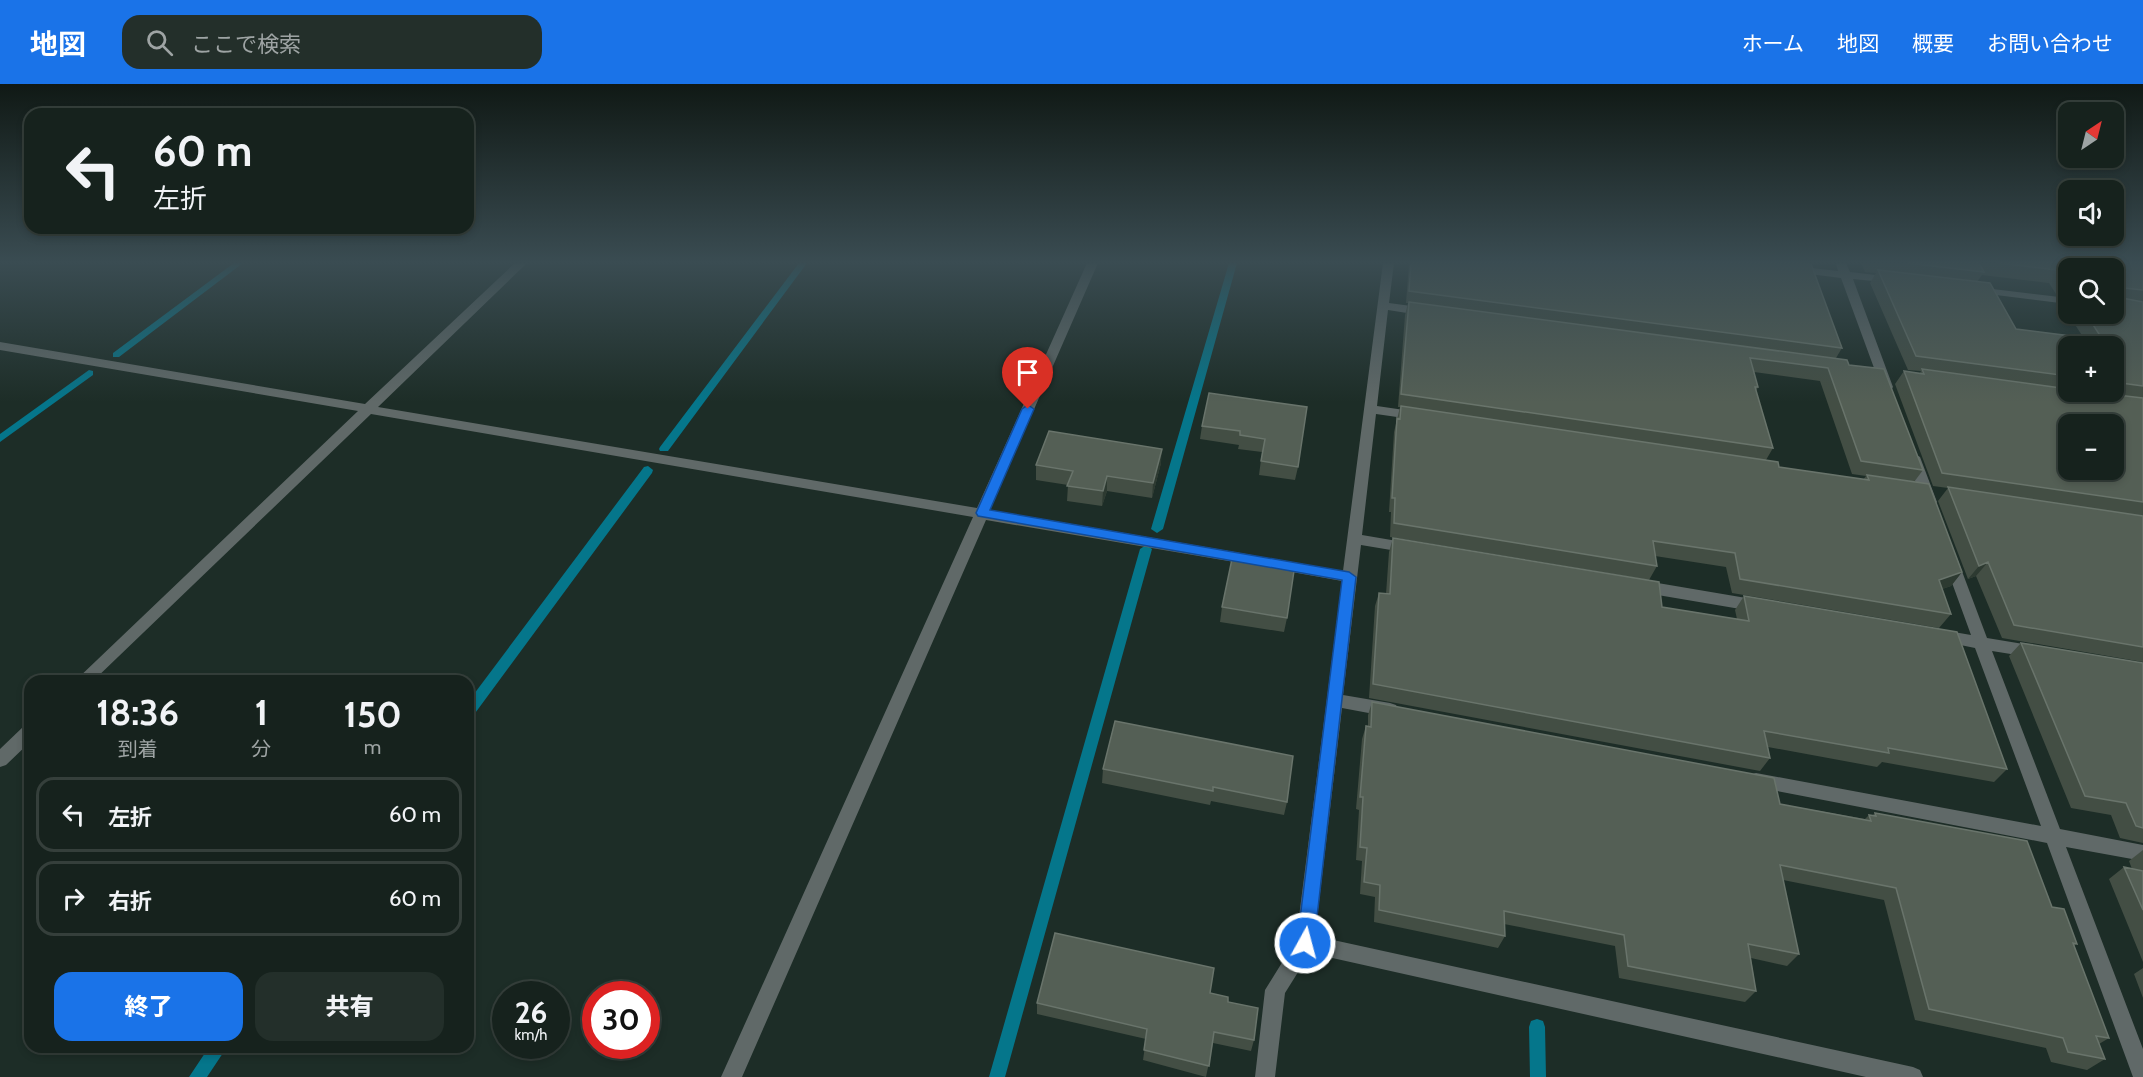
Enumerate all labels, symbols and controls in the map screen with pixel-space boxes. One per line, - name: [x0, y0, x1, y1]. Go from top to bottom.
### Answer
- search box: [122, 15, 542, 69]
- icon: search: [143, 26, 176, 59]
- text: 地図: [30, 27, 86, 61]
- text: ここで検索: [191, 31, 301, 58]
- text: ホーム: [1742, 31, 1804, 56]
- text: 地図: [1837, 31, 1879, 56]
- text: 概要: [1912, 31, 1954, 56]
- text: お問い合わせ: [1987, 31, 2113, 56]
- north arrow: [2058, 102, 2124, 168]
- map controls: [2058, 102, 2124, 480]
- text: 60 m: [153, 125, 252, 177]
- icon: left: [54, 132, 132, 210]
- button: sound: [2058, 180, 2124, 246]
- text: 左折: [153, 182, 207, 215]
- button: search: [2058, 258, 2124, 324]
- button: +: [2058, 336, 2124, 402]
- pin: [1002, 347, 1053, 409]
- icon: arrive: [1011, 356, 1044, 389]
- button: −: [2058, 414, 2124, 480]
- text: 18:36: [96, 690, 179, 734]
- text: 1: [255, 690, 268, 734]
- text: 150: [344, 692, 402, 736]
- text: m: [364, 735, 381, 759]
- text: 到着: [118, 737, 158, 761]
- text: 分: [251, 737, 271, 761]
- icon: left: [57, 798, 90, 831]
- text: 60 m: [389, 801, 441, 828]
- text: 左折: [108, 804, 152, 831]
- icon: right: [57, 882, 90, 915]
- text: 60 m: [389, 885, 441, 912]
- text: 右折: [108, 888, 152, 915]
- position arrow: [1273, 911, 1337, 975]
- button: 終了: [54, 972, 243, 1041]
- button: 共有: [255, 972, 444, 1041]
- speed limit sign: 30: [582, 981, 660, 1059]
- text: 26: [515, 994, 547, 1031]
- text: km/h: [515, 1026, 547, 1044]

